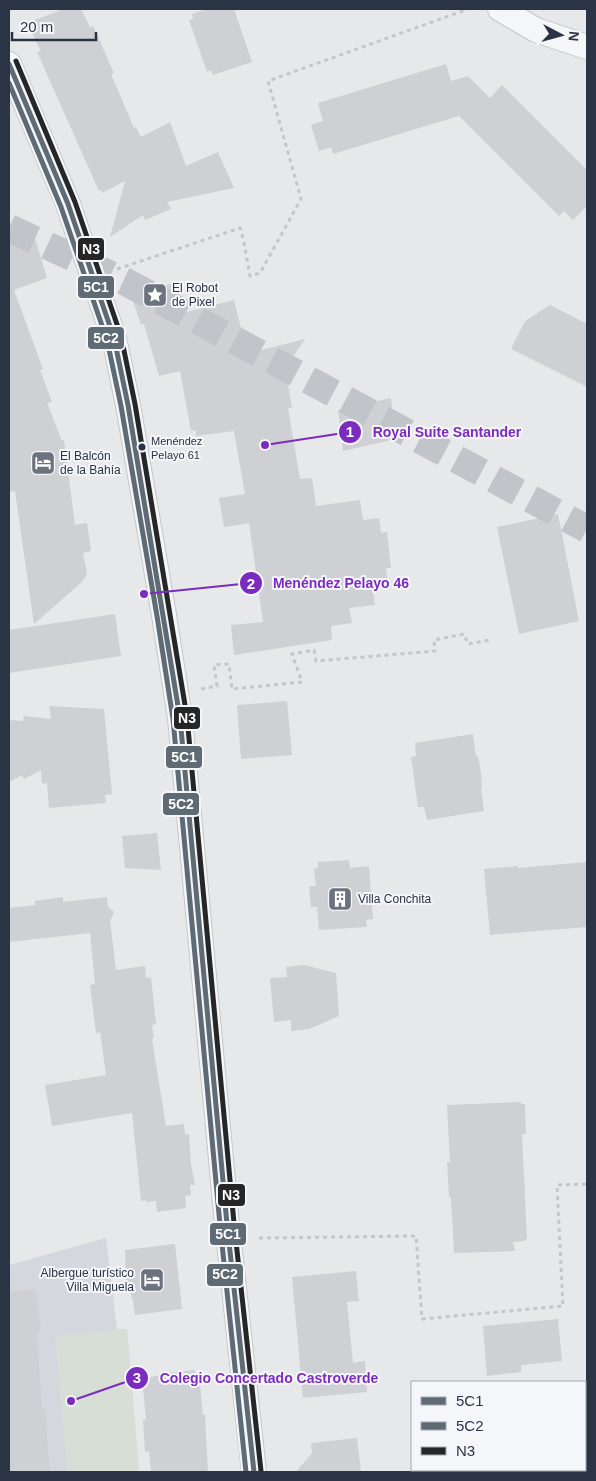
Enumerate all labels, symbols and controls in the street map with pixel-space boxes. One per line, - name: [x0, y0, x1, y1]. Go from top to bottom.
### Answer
- scale bar: [12, 10, 96, 42]
- north arrow: [536, 10, 586, 60]
- text: 20 m: [20, 18, 53, 35]
- text: N: [565, 30, 582, 42]
- line badge: N3: [77, 237, 105, 261]
- text: N3: [82, 241, 100, 257]
- line badge: 5C1: [77, 275, 115, 299]
- text: 5C1: [83, 279, 109, 295]
- place label: El Robot de Pixel: [172, 281, 219, 309]
- place icon: El Robot de Pixel: [142, 282, 168, 308]
- line badge: 5C2: [87, 326, 125, 350]
- text: 5C2: [93, 330, 119, 346]
- callout: Royal Suite Santander: [338, 418, 531, 447]
- text: 1: [346, 423, 354, 440]
- text: Royal Suite Santander: [373, 424, 522, 440]
- place label: Menéndez Pelayo 61: [151, 435, 202, 461]
- marker: Menéndez Pelayo 61: [137, 442, 147, 452]
- place label: El Balcón de la Bahía: [60, 449, 121, 477]
- hotel icon: El Balcón de la Bahía: [30, 450, 56, 476]
- callout: Menéndez Pelayo 46: [238, 569, 419, 598]
- text: 2: [247, 575, 255, 592]
- text: Menéndez Pelayo 46: [273, 575, 409, 591]
- line badge: N3: [173, 706, 201, 730]
- text: N3: [178, 710, 196, 726]
- line badge: 5C1: [165, 745, 203, 769]
- text: 5C1: [171, 749, 197, 765]
- line badge: 5C2: [162, 792, 200, 816]
- text: 5C2: [168, 796, 194, 812]
- building icon: Villa Conchita: [327, 886, 353, 912]
- place label: Villa Conchita: [358, 892, 431, 906]
- line badge: N3: [217, 1183, 246, 1207]
- text: N3: [222, 1187, 240, 1203]
- line badge: 5C1: [209, 1222, 247, 1246]
- text: 5C1: [215, 1226, 241, 1242]
- line badge: 5C2: [206, 1263, 244, 1287]
- place label: Albergue turístico Villa Miguela: [41, 1266, 134, 1294]
- text: 5C2: [212, 1266, 238, 1282]
- hotel icon: Albergue turístico Villa Miguela: [139, 1267, 165, 1293]
- callout: Colegio Concertado Castroverde: [125, 1363, 388, 1392]
- text: 3: [133, 1369, 141, 1386]
- text: Colegio Concertado Castroverde: [160, 1370, 379, 1386]
- legend: [411, 1381, 586, 1471]
- text: 5C1: [456, 1392, 484, 1409]
- text: 5C2: [456, 1417, 484, 1434]
- text: N3: [456, 1442, 475, 1459]

